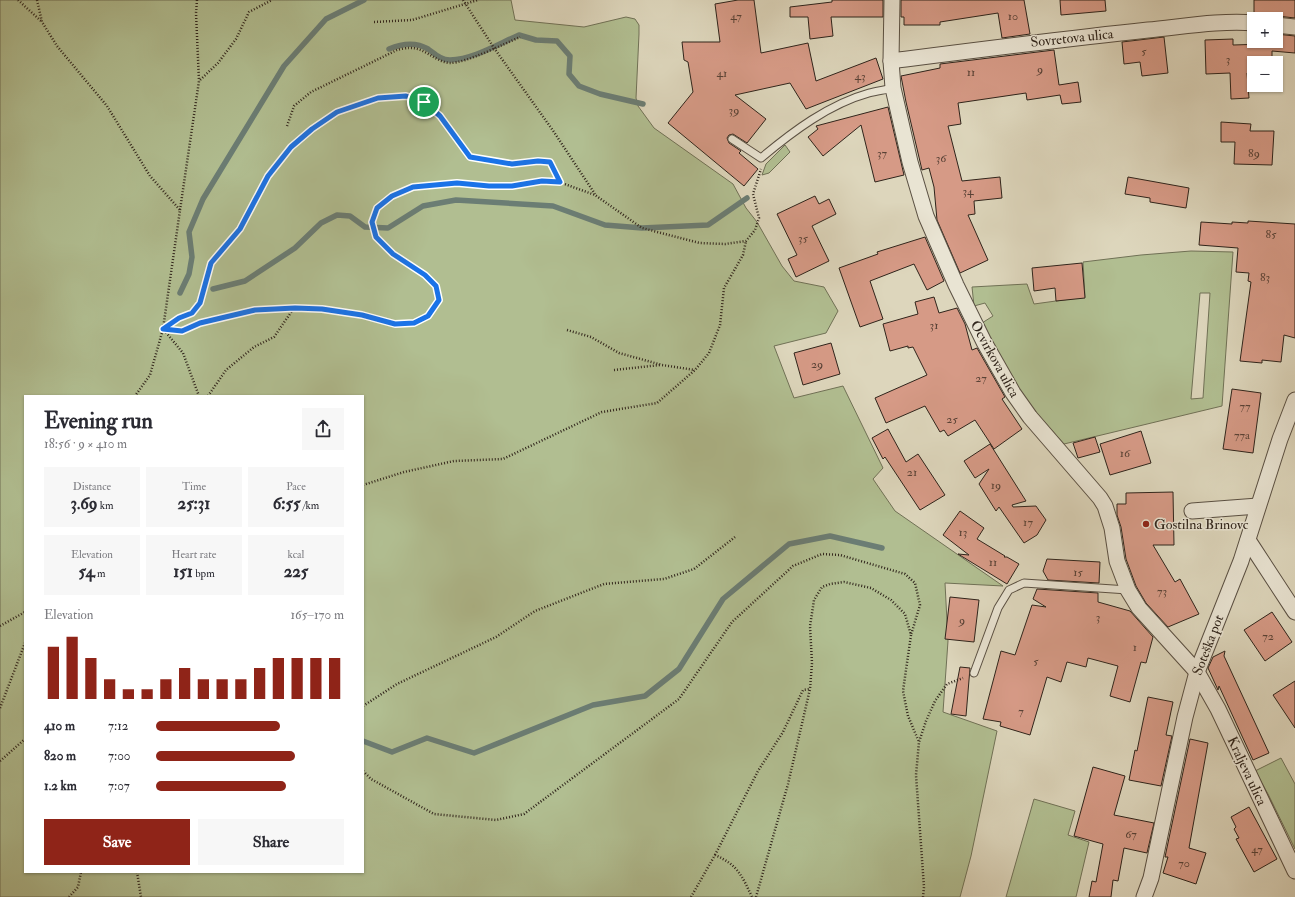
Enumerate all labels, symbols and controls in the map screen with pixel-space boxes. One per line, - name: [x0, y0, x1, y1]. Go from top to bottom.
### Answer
- house number: 47: [730, 9, 742, 24]
- house number: 10: [1008, 9, 1018, 24]
- map controls: [1247, 12, 1283, 92]
- button: +: [1247, 12, 1283, 48]
- street label: Sovretova ulica: [1030, 25, 1114, 51]
- house number: 5: [1141, 44, 1147, 59]
- house number: 3: [1226, 52, 1230, 67]
- button: −: [1247, 56, 1283, 92]
- house number: 9: [1036, 62, 1043, 77]
- house number: 11: [967, 65, 975, 80]
- house number: 41: [717, 66, 727, 81]
- house number: 43: [854, 69, 866, 84]
- pin: [407, 85, 441, 119]
- icon: arrive: [413, 91, 435, 113]
- house number: 39: [729, 103, 739, 118]
- house number: 37: [877, 146, 888, 161]
- house number: 89: [1248, 146, 1260, 161]
- house number: 36: [936, 151, 947, 166]
- house number: 34: [962, 184, 974, 199]
- house number: 85: [1266, 227, 1277, 242]
- house number: 35: [798, 231, 809, 246]
- house number: 83: [1260, 270, 1270, 285]
- street label: Ocvirkova ulica: [967, 317, 1023, 401]
- house number: 31: [930, 318, 938, 333]
- house number: 29: [811, 357, 823, 372]
- house number: 27: [975, 371, 987, 386]
- house number: 77: [1239, 399, 1251, 414]
- text: Evening run: [44, 407, 153, 435]
- button: share: [302, 408, 344, 450]
- house number: 25: [946, 412, 958, 427]
- house number: 77a: [1234, 428, 1251, 443]
- text: 18:56 · 9 × 410 m: [44, 436, 127, 452]
- house number: 16: [1120, 446, 1131, 461]
- house number: 21: [907, 465, 917, 480]
- house number: 19: [991, 478, 1001, 493]
- text: Distance: [73, 480, 111, 493]
- text: Time: [182, 480, 206, 493]
- text: Pace: [286, 480, 306, 493]
- text: 3.69: [70, 493, 98, 514]
- text: 25:31: [178, 493, 210, 514]
- text: 6:55: [273, 493, 300, 514]
- text: km: [98, 499, 114, 512]
- text: /km: [300, 499, 319, 512]
- house number: 17: [1023, 515, 1033, 530]
- place label: Gostilna Brinovc: [1154, 516, 1249, 533]
- marker: Gostilna Brinovc: [1141, 519, 1151, 529]
- house number: 13: [959, 525, 967, 540]
- text: Elevation: [71, 548, 113, 561]
- text: Heart rate: [172, 548, 216, 561]
- text: kcal: [288, 548, 304, 561]
- house number: 11: [989, 555, 997, 570]
- text: 54: [78, 561, 95, 582]
- text: 151: [173, 561, 193, 582]
- text: 225: [284, 561, 308, 582]
- house number: 15: [1073, 565, 1083, 580]
- text: m: [95, 567, 106, 580]
- text: bpm: [193, 567, 215, 580]
- house number: 73: [1157, 584, 1167, 599]
- text: Elevation: [44, 607, 94, 623]
- text: 165–170 m: [291, 607, 344, 623]
- house number: 3: [1096, 610, 1100, 625]
- street label: Soteška pot: [1189, 612, 1228, 678]
- house number: 9: [958, 613, 965, 628]
- house number: 72: [1262, 629, 1274, 644]
- house number: 1: [1133, 640, 1137, 655]
- house number: 5: [1033, 654, 1039, 669]
- house number: 7: [1018, 704, 1024, 719]
- text: 410 m: [44, 718, 75, 734]
- text: 7:12: [108, 718, 128, 734]
- street label: Kraljeva ulica: [1224, 734, 1270, 808]
- text: 820 m: [44, 748, 76, 764]
- text: 7:00: [108, 748, 131, 764]
- text: 1.2 km: [44, 778, 77, 794]
- text: 7:07: [108, 778, 130, 794]
- button: Save: [44, 819, 190, 865]
- button: Share: [198, 819, 344, 865]
- house number: 67: [1125, 827, 1137, 842]
- house number: 47: [1251, 842, 1263, 857]
- house number: 70: [1178, 856, 1190, 871]

